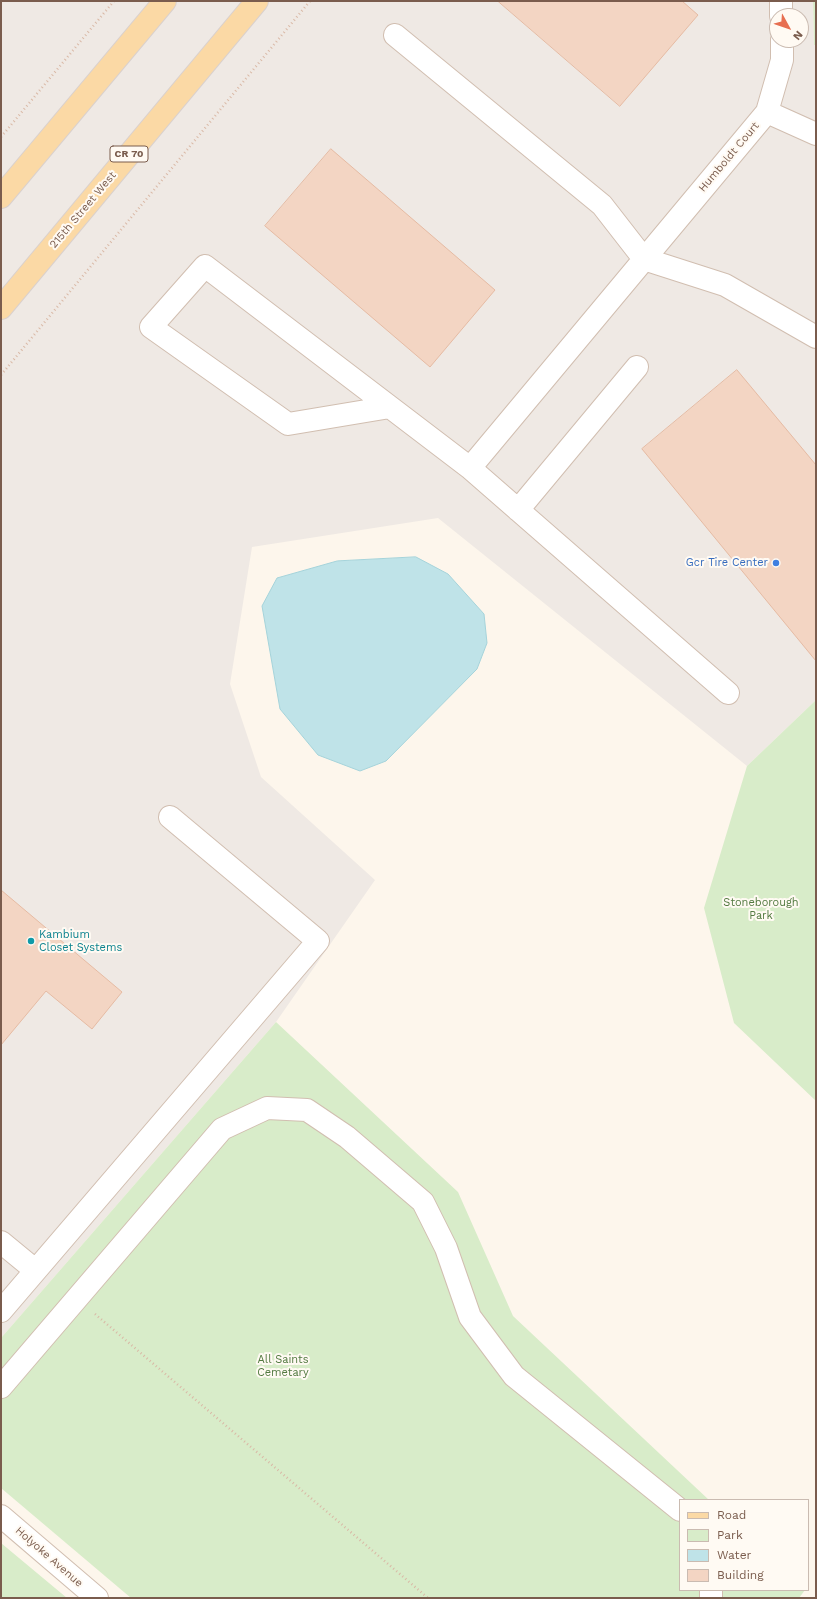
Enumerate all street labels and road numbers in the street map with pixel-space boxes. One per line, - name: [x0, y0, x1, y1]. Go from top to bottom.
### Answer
- street label: Humboldt Court: [696, 119, 762, 195]
- road number: CR 70: [110, 146, 148, 162]
- street label: 215th Street West: [47, 169, 119, 251]
- street label: Holyoke Avenue: [13, 1524, 85, 1590]

